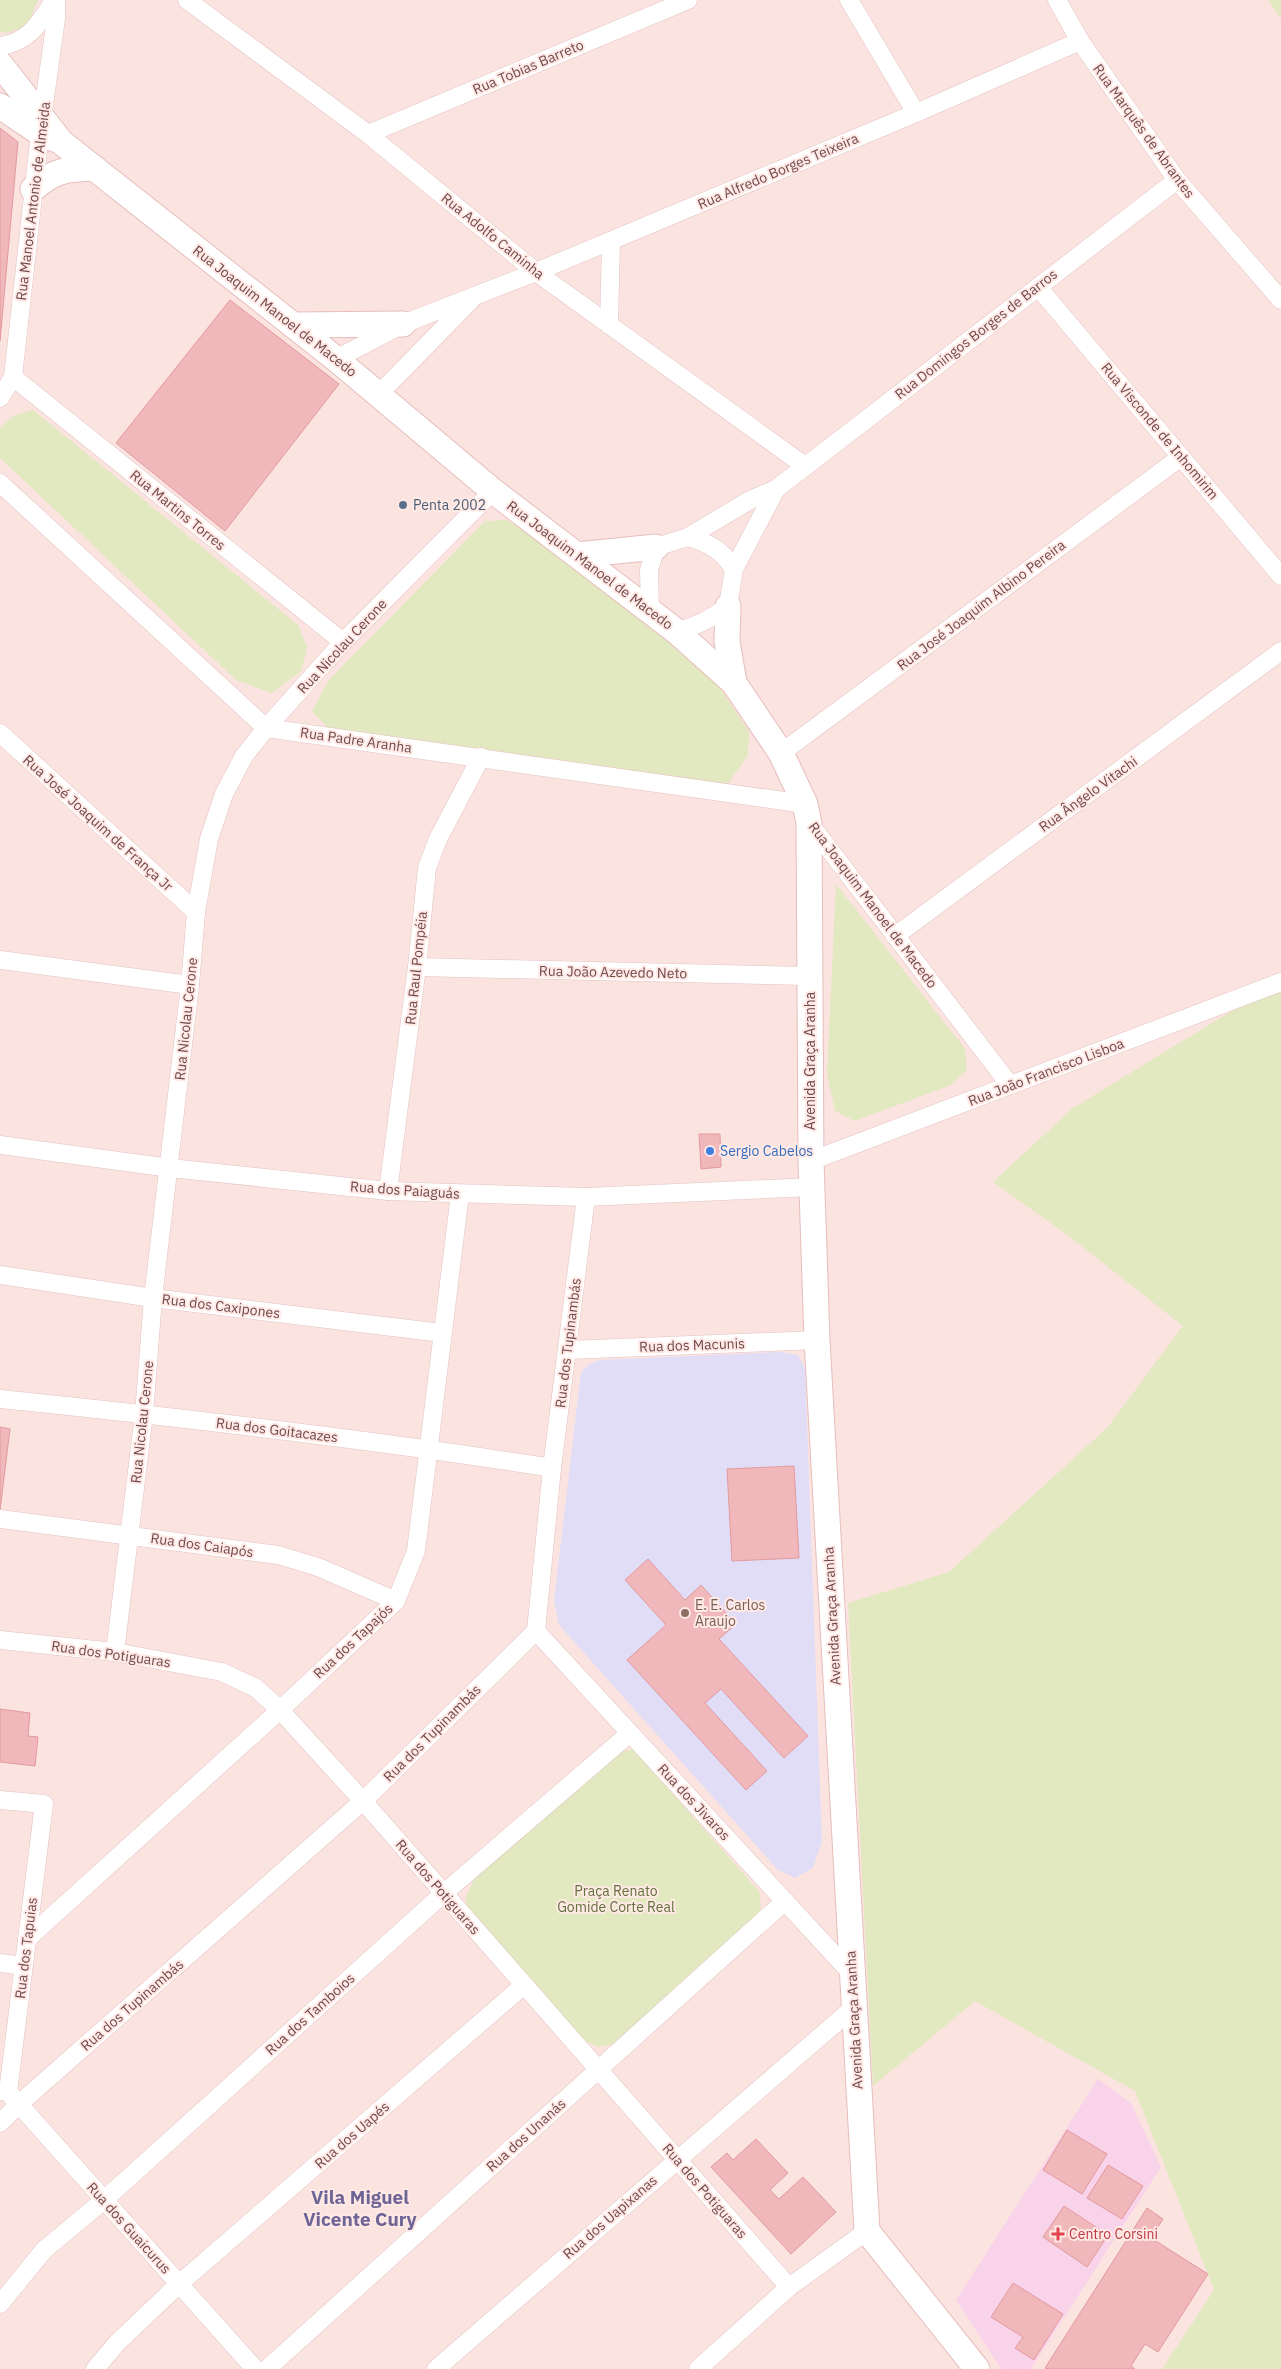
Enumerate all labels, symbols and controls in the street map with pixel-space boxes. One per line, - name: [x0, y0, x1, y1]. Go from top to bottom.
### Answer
- street label: Rua Tobias Barreto: [470, 35, 586, 99]
- street label: Rua Marquês de Abrantes: [1089, 60, 1199, 202]
- street label: Rua Manoel Antonio de Almeida: [12, 100, 54, 301]
- street label: Rua Alfredo Borges Teixeira: [695, 129, 862, 213]
- street label: Rua Adolfo Caminha: [438, 189, 549, 283]
- street label: Rua Joaquim Manoel de Macedo: [189, 241, 361, 381]
- street label: Rua Domingos Borges de Barros: [891, 265, 1061, 403]
- street label: Rua Visconde de Inhomirim: [1097, 359, 1223, 503]
- street label: Rua Martins Torres: [127, 466, 230, 554]
- place label: Penta 2002: [413, 496, 486, 514]
- street label: Rua Joaquim Manoel de Macedo: [503, 497, 677, 633]
- marker: Penta 2002: [397, 499, 409, 511]
- street label: Rua José Joaquim Albino Pereira: [893, 535, 1069, 674]
- street label: Rua Nicolau Cerone: [293, 595, 391, 697]
- street label: Rua Padre Aranha: [299, 723, 414, 757]
- street label: Rua José Joaquim de França Jr: [19, 751, 177, 895]
- street label: Rua Ângelo Vitachi: [1035, 752, 1141, 836]
- street label: Rua Joaquim Manoel de Macedo: [805, 818, 941, 992]
- street label: Rua Raul Pompéia: [401, 910, 431, 1026]
- street label: Rua Nicolau Cerone: [171, 956, 201, 1081]
- street label: Rua João Azevedo Neto: [539, 962, 687, 982]
- street label: Avenida Graça Aranha: [801, 991, 819, 1130]
- street label: Rua João Francisco Lisboa: [965, 1034, 1127, 1110]
- place label: Sergio Cabelos: [720, 1142, 813, 1160]
- marker: Sergio Cabelos: [704, 1145, 716, 1157]
- street label: Rua dos Paiaguás: [349, 1177, 461, 1203]
- street label: Rua dos Tupinambás: [551, 1277, 585, 1409]
- street label: Rua dos Caxipones: [161, 1290, 281, 1322]
- street label: Rua dos Macunis: [639, 1334, 745, 1356]
- street label: Rua Nicolau Cerone: [127, 1359, 157, 1484]
- street label: Rua dos Goitacazes: [215, 1414, 339, 1446]
- street label: Rua dos Caiapós: [149, 1529, 255, 1561]
- street label: Avenida Graça Aranha: [819, 1546, 845, 1686]
- place label: E. E. Carlos Araujo: [695, 1596, 766, 1630]
- street label: Rua dos Tapajós: [310, 1600, 397, 1682]
- marker: E. E. Carlos Araujo: [679, 1607, 691, 1619]
- street label: Rua dos Potiguaras: [50, 1637, 172, 1671]
- street label: Rua dos Tupinambás: [379, 1680, 485, 1786]
- street label: Rua dos Jivaros: [654, 1760, 734, 1844]
- street label: Rua dos Potiguaras: [392, 1836, 484, 1938]
- park label: Praça Renato Gomide Corte Real: [557, 1882, 675, 1916]
- street label: Rua dos Tapuias: [11, 1896, 41, 2000]
- street label: Avenida Graça Aranha: [841, 1950, 867, 2090]
- street label: Rua dos Tupinambás: [77, 1955, 187, 2055]
- street label: Rua dos Tamboios: [261, 1969, 359, 2059]
- street label: Rua dos Unanás: [482, 2094, 570, 2175]
- street label: Rua dos Uapés: [311, 2097, 393, 2172]
- street label: Rua dos Potiguaras: [659, 2140, 751, 2242]
- street label: Rua dos Uapixanas: [559, 2171, 661, 2263]
- street label: Rua dos Guaicurus: [83, 2178, 175, 2278]
- district label: Vila Miguel Vicente Cury: [303, 2185, 418, 2231]
- place label: Centro Corsini: [1069, 2225, 1158, 2243]
- marker: Centro Corsini: [1051, 2227, 1065, 2241]

